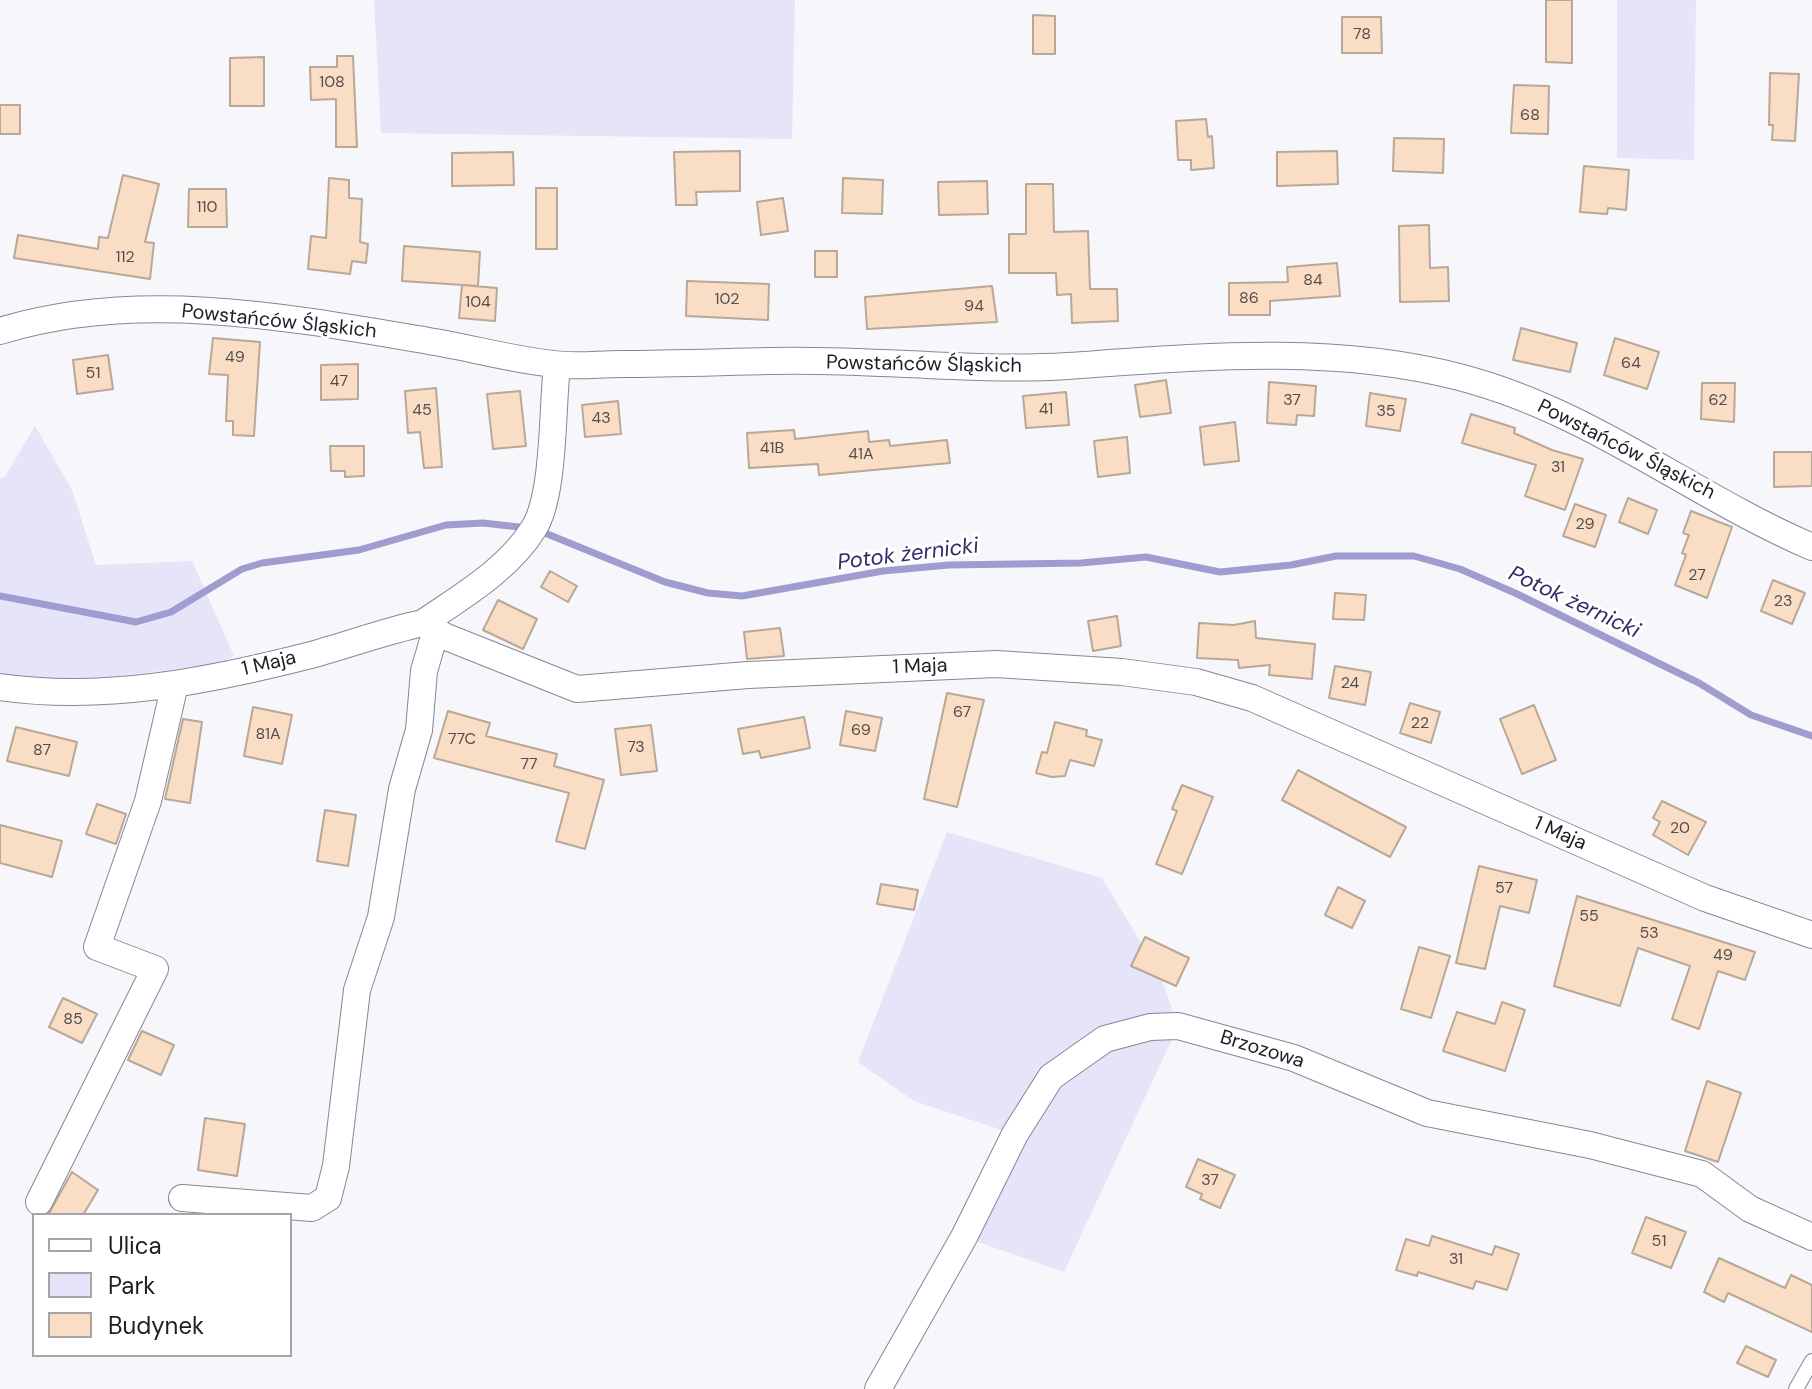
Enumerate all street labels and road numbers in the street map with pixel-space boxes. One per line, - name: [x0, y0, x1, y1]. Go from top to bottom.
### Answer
- street label: Powstańców Śląskich: [180, 300, 378, 344]
- street label: Powstańców Śląskich: [826, 351, 1022, 379]
- street label: Powstańców Śląskich: [1533, 395, 1719, 505]
- street label: 1 Maja: [240, 646, 298, 682]
- street label: 1 Maja: [892, 654, 948, 680]
- street label: 1 Maja: [1530, 812, 1590, 856]
- street label: Brzozowa: [1217, 1026, 1307, 1074]

